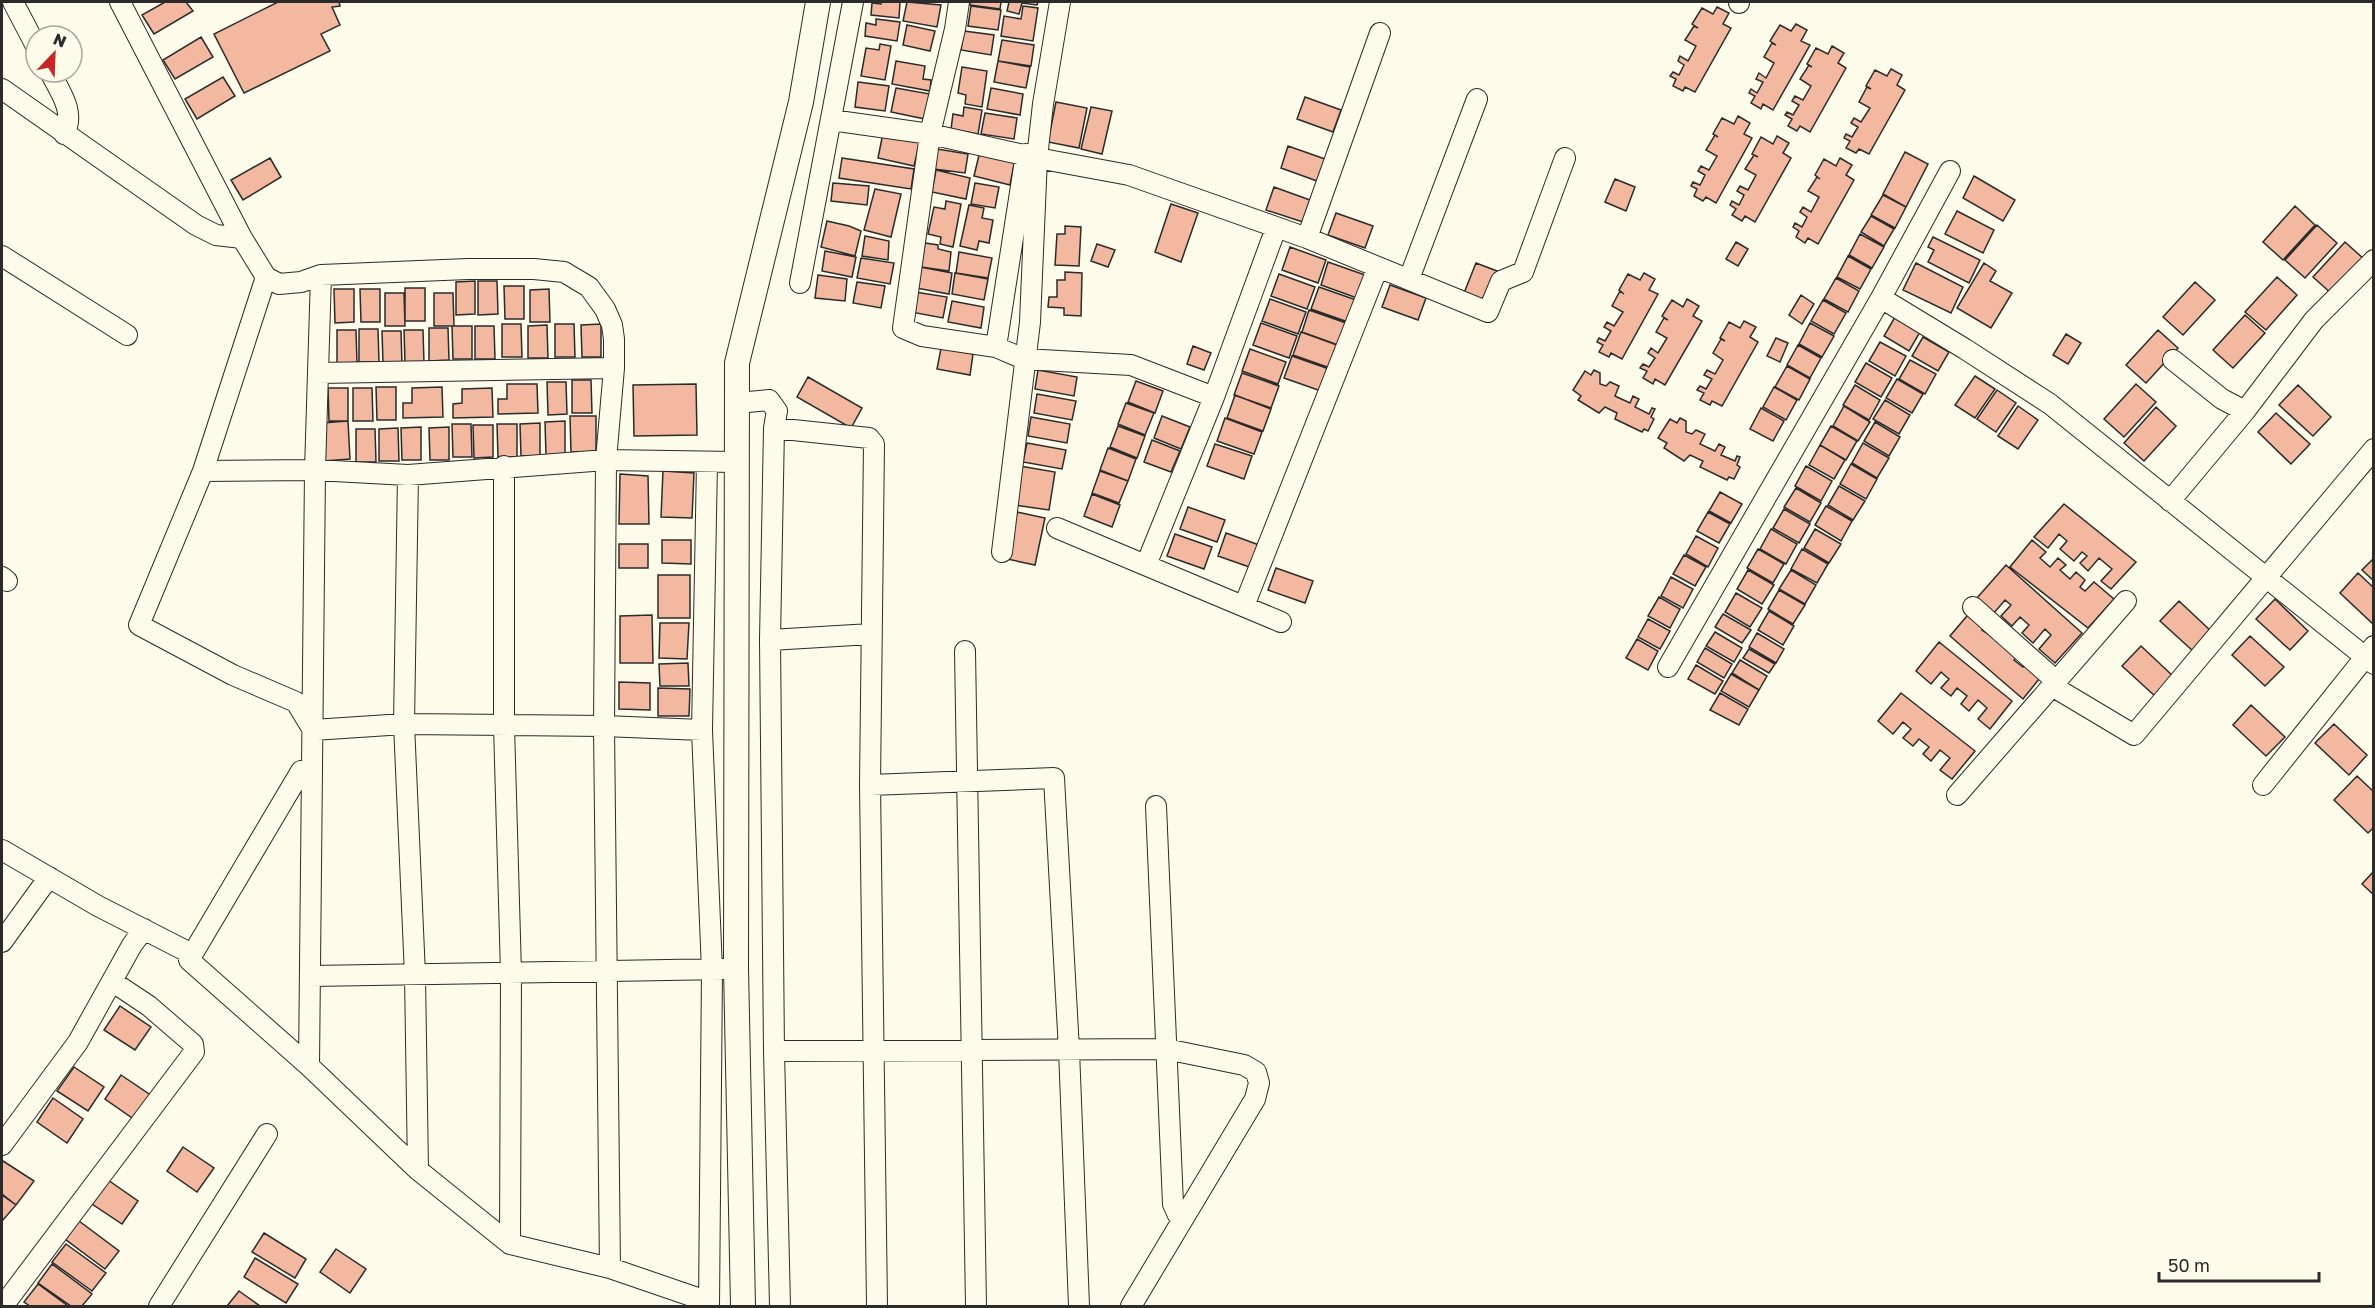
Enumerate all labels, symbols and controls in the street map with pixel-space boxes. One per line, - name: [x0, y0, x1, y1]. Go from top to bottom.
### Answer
- north arrow: [24, 24, 84, 84]
- text: N: [50, 29, 69, 52]
- scale bar: [2159, 1245, 2320, 1283]
- text: 50 m: [2168, 1254, 2210, 1276]

